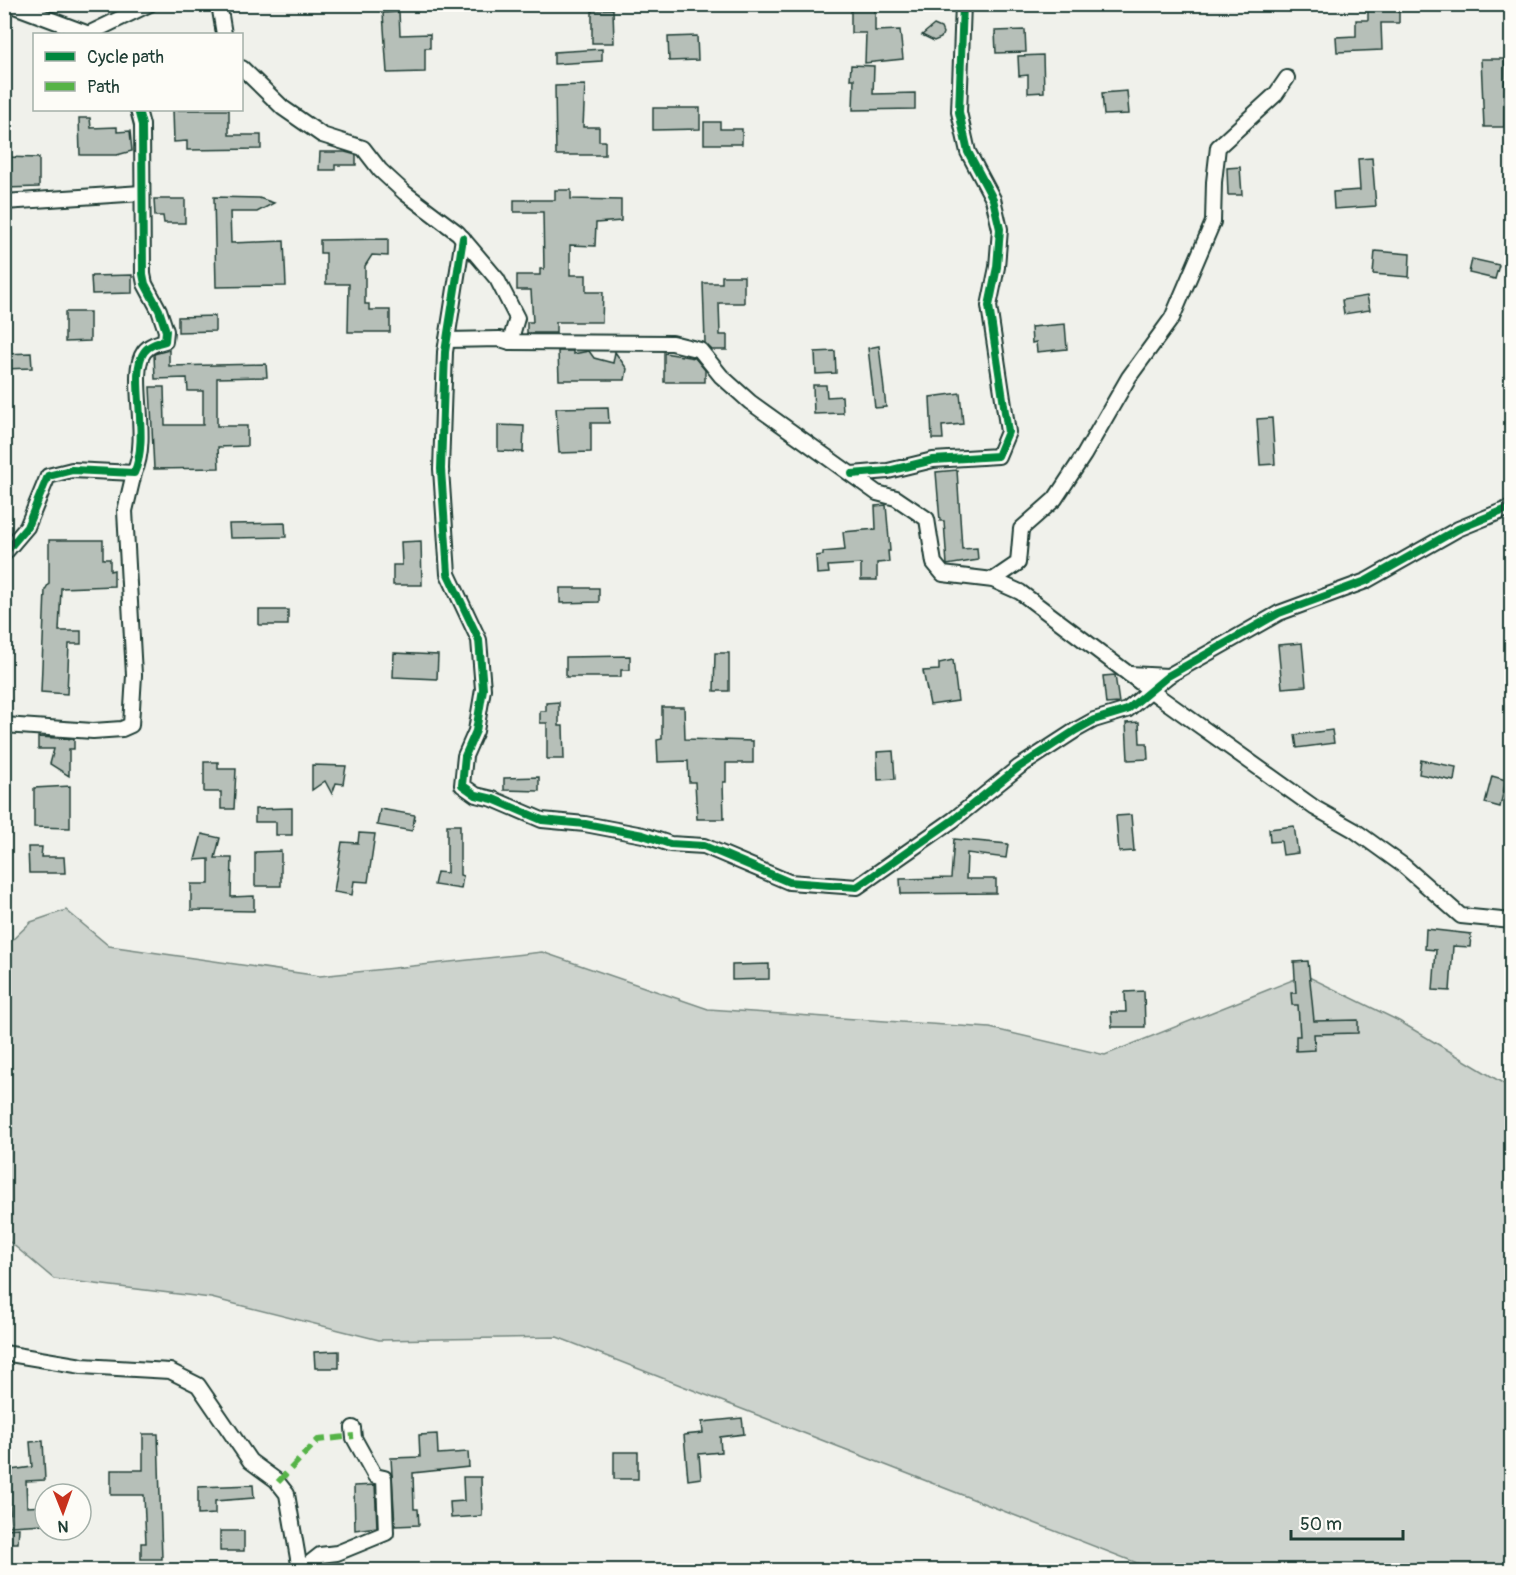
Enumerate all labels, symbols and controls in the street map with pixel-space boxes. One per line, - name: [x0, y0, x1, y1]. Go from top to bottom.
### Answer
- legend: [33, 33, 243, 111]
- text: Cycle path: [87, 46, 164, 69]
- text: Path: [87, 76, 120, 99]
- north arrow: [33, 1482, 93, 1542]
- scale bar: [1291, 1503, 1404, 1541]
- text: 50 m: [1300, 1513, 1342, 1536]
- text: N: [57, 1516, 69, 1536]

